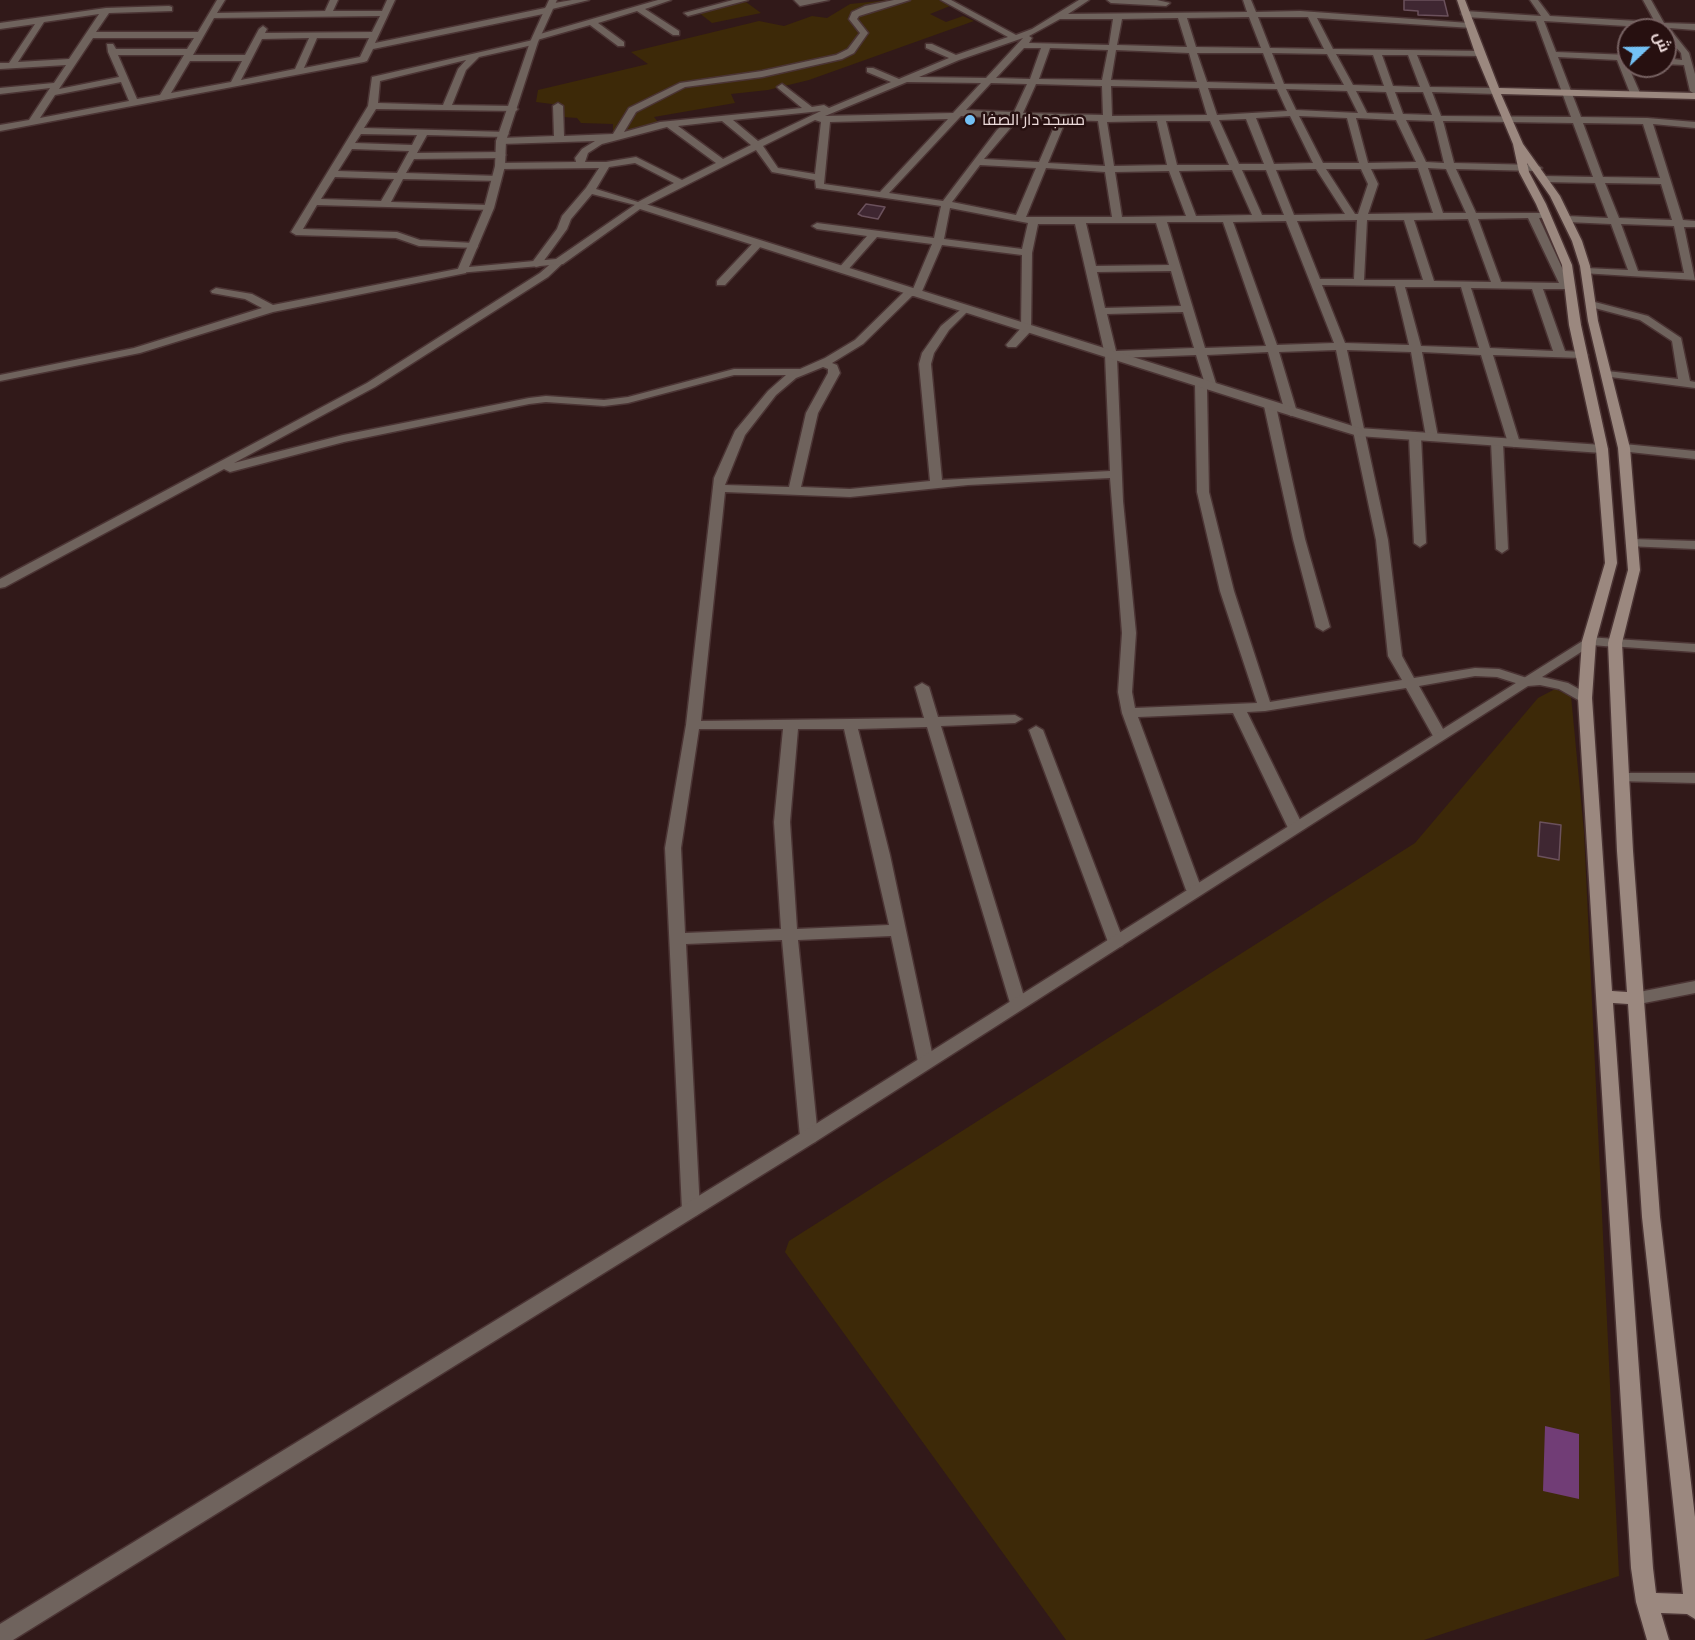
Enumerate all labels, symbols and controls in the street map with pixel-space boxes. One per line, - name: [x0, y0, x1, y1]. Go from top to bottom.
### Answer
- north arrow: [1617, 18, 1677, 78]
- text: ش: [1650, 29, 1675, 55]
- place label: مسجد دار الصفا: [982, 110, 1085, 130]
- marker: مسجد دار الصفا: [963, 113, 977, 127]

